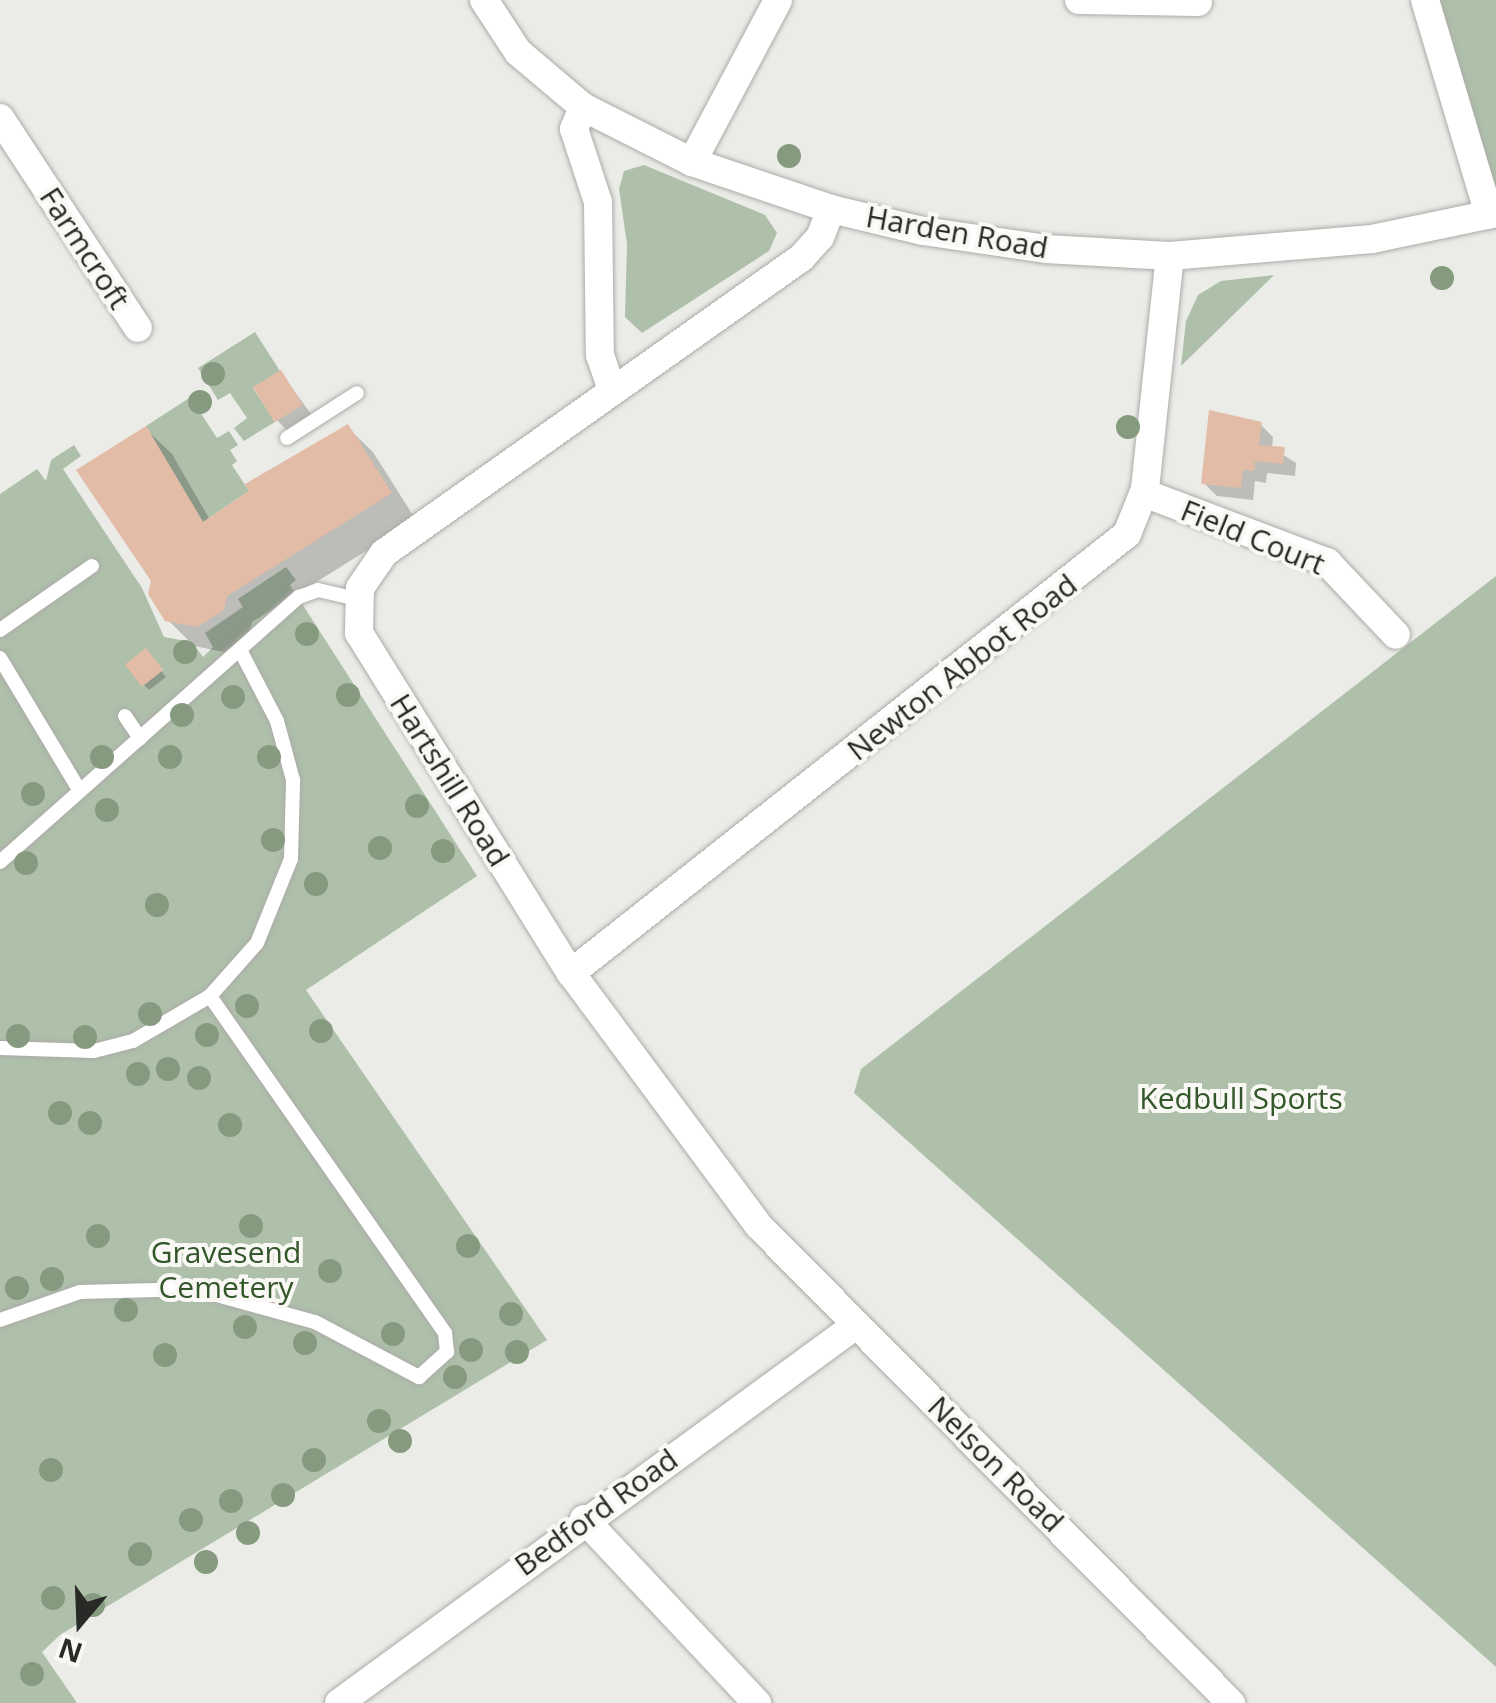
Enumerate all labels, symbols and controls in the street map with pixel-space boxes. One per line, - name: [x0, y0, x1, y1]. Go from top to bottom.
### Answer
- street label: Farmcroft: [32, 180, 138, 316]
- street label: Harden Road: [863, 198, 1051, 266]
- street label: Field Court: [1176, 492, 1330, 582]
- street label: Newton Abbot Road: [840, 566, 1084, 768]
- street label: Hartshill Road: [383, 687, 517, 873]
- park label: Kedbull Sports: [1139, 1080, 1343, 1116]
- park label: Gravesend Cemetery: [151, 1234, 301, 1304]
- street label: Nelson Road: [921, 1389, 1071, 1539]
- street label: Bedford Road: [507, 1441, 685, 1583]
- north arrow: [30, 1573, 130, 1673]
- text: N: [53, 1630, 87, 1673]

